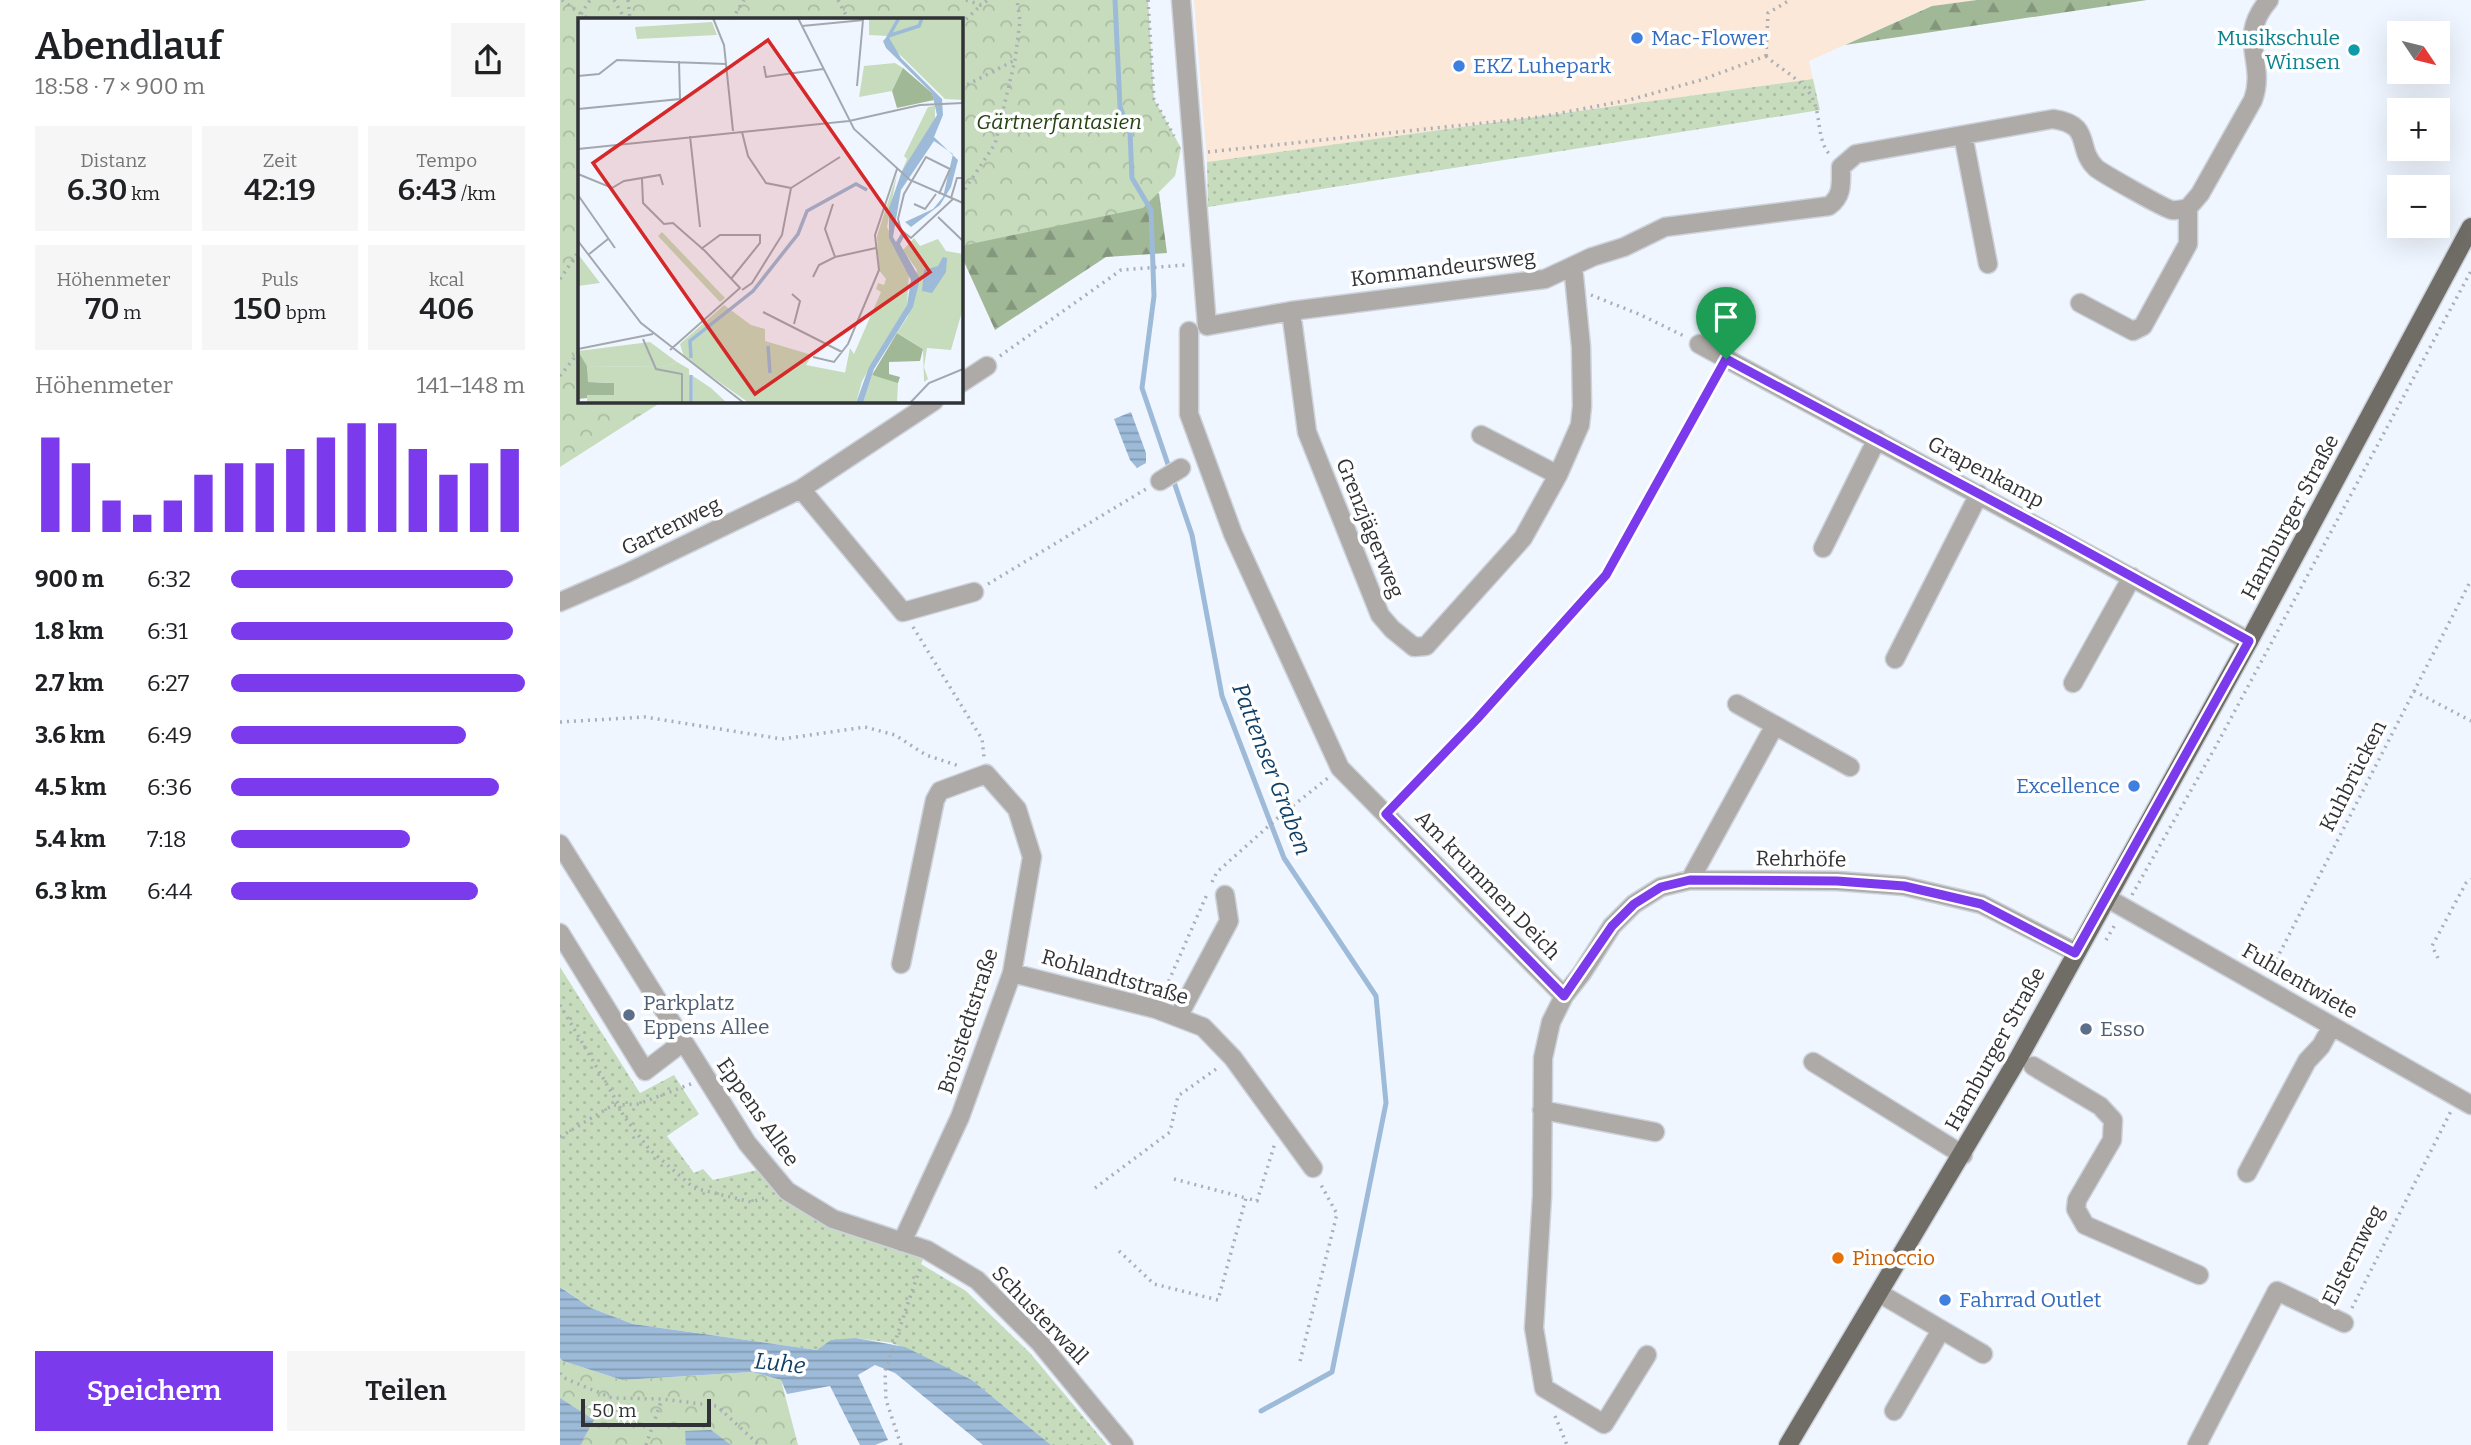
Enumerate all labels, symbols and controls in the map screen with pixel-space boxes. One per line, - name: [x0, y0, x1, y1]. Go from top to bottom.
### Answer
- inset map: [578, 18, 962, 402]
- north arrow: [2387, 21, 2450, 84]
- map controls: [2387, 21, 2450, 238]
- text: Abendlauf: [35, 23, 222, 69]
- button: share: [451, 23, 525, 97]
- place label: Mac-Flower: [1651, 25, 1767, 51]
- place label: Musikschule Winsen: [2217, 25, 2340, 75]
- marker: Mac-Flower: [1629, 30, 1645, 46]
- marker: Musikschule Winsen: [2346, 42, 2362, 58]
- place label: EKZ Luhepark: [1473, 53, 1611, 79]
- marker: EKZ Luhepark: [1451, 58, 1467, 74]
- text: 18:58 · 7 × 900 m: [35, 72, 205, 100]
- button: +: [2387, 98, 2450, 161]
- park label: Gärtnerfantasien: [976, 109, 1142, 135]
- text: Distanz: [80, 149, 146, 172]
- text: Zeit: [263, 149, 297, 172]
- text: Tempo: [416, 149, 477, 172]
- text: 6.30: [67, 172, 128, 208]
- text: 42:19: [244, 172, 316, 208]
- text: 6:43: [397, 172, 457, 208]
- button: −: [2387, 175, 2450, 238]
- text: km: [128, 182, 160, 205]
- text: /km: [457, 182, 496, 205]
- street label: Kommandeursweg: [1349, 244, 1537, 292]
- text: Höhenmeter: [56, 268, 170, 291]
- text: Puls: [261, 268, 299, 291]
- text: kcal: [429, 268, 464, 291]
- pin: [1696, 287, 1756, 359]
- text: 70: [85, 291, 120, 327]
- text: 150: [234, 291, 282, 327]
- text: 406: [419, 291, 474, 327]
- icon: arrive: [1707, 298, 1745, 336]
- text: m: [120, 301, 141, 324]
- text: bpm: [282, 301, 326, 324]
- text: Höhenmeter: [35, 371, 173, 399]
- text: 141–148 m: [417, 371, 525, 399]
- street label: Grapenkamp: [1923, 430, 2049, 514]
- street label: Hamburger Straße: [2235, 430, 2345, 604]
- street label: Grenzjägerweg: [1330, 454, 1410, 602]
- street label: Gartenweg: [617, 491, 725, 561]
- text: 900 m: [35, 565, 104, 593]
- text: 6:32: [147, 565, 191, 593]
- text: 1.8 km: [35, 617, 104, 645]
- text: 6:31: [147, 617, 188, 645]
- text: 2.7 km: [35, 669, 104, 697]
- text: 6:27: [147, 669, 189, 697]
- water label: Pattenser Graben: [1226, 679, 1318, 859]
- street label: Kuhbrücken: [2314, 716, 2392, 836]
- text: 3.6 km: [35, 721, 105, 749]
- text: 6:49: [147, 721, 192, 749]
- text: 4.5 km: [35, 773, 106, 801]
- text: 6:36: [147, 773, 192, 801]
- place label: Excellence: [2016, 773, 2120, 799]
- marker: Excellence: [2126, 778, 2142, 794]
- street label: Am krummen Deich: [1410, 805, 1566, 965]
- text: 5.4 km: [35, 825, 106, 853]
- text: 7:18: [147, 825, 187, 853]
- street label: Rehrhöfe: [1756, 845, 1846, 873]
- text: 6.3 km: [35, 877, 107, 905]
- text: 6:44: [147, 877, 192, 905]
- street label: Fuhlentwiete: [2238, 937, 2362, 1025]
- street label: Rohlandtstraße: [1039, 944, 1191, 1010]
- street label: Broistedtstraße: [932, 945, 1004, 1097]
- street label: Hamburger Straße: [1939, 963, 2051, 1135]
- place label: Parkplatz Eppens Allee: [643, 990, 770, 1040]
- marker: Parkplatz Eppens Allee: [621, 1007, 637, 1023]
- place label: Esso: [2100, 1016, 2145, 1042]
- marker: Esso: [2078, 1021, 2094, 1037]
- street label: Eppens Allee: [711, 1053, 805, 1171]
- street label: Elsternweg: [2317, 1200, 2390, 1310]
- place label: Pinoccio: [1852, 1245, 1935, 1271]
- marker: Pinoccio: [1830, 1250, 1846, 1266]
- street label: Schusterwall: [987, 1260, 1093, 1370]
- place label: Fahrrad Outlet: [1959, 1287, 2102, 1313]
- marker: Fahrrad Outlet: [1937, 1292, 1953, 1308]
- water label: Luhe: [753, 1346, 807, 1380]
- button: Speichern: [35, 1351, 273, 1431]
- button: Teilen: [287, 1351, 525, 1431]
- scale bar: [581, 1396, 710, 1428]
- text: 50 m: [592, 1399, 636, 1422]

